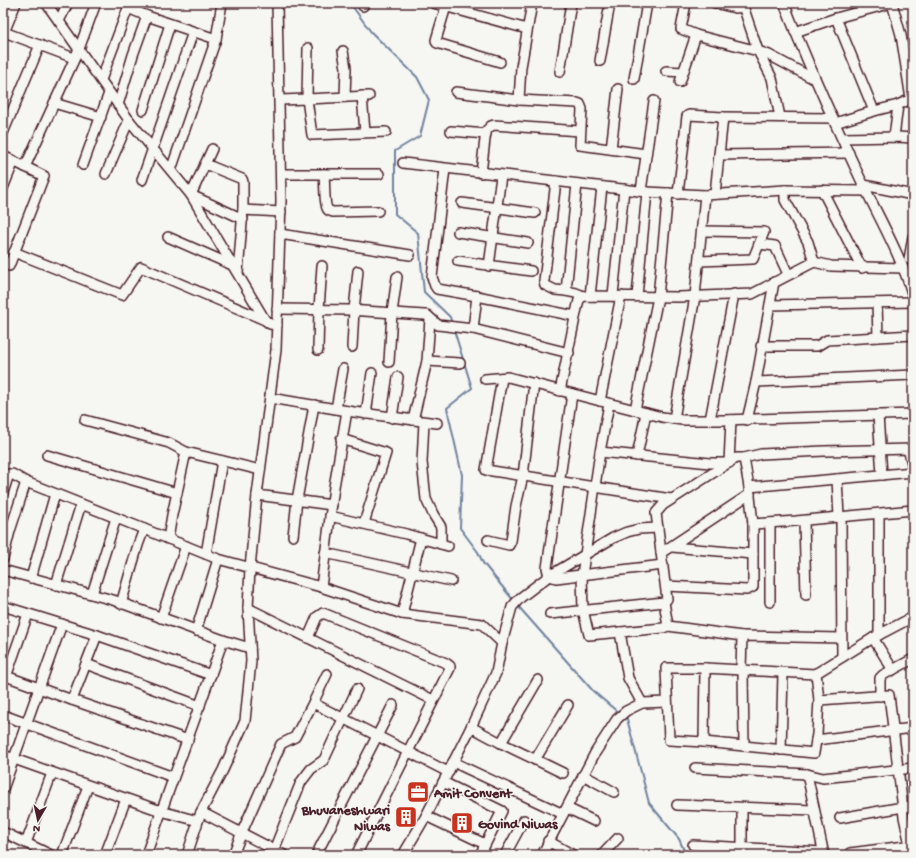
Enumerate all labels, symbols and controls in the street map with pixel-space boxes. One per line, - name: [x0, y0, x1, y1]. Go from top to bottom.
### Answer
- office icon: Amit Convent: [405, 779, 431, 805]
- place label: Amit Convent: [433, 786, 513, 803]
- north arrow: [18, 800, 58, 840]
- place label: Bhuvaneshwari Niwas: [301, 803, 391, 836]
- building icon: Bhuvaneshwari Niwas: [393, 804, 419, 830]
- building icon: Govind Niwas: [449, 810, 475, 836]
- place label: Govind Niwas: [478, 817, 558, 834]
- text: N: [32, 821, 41, 834]

